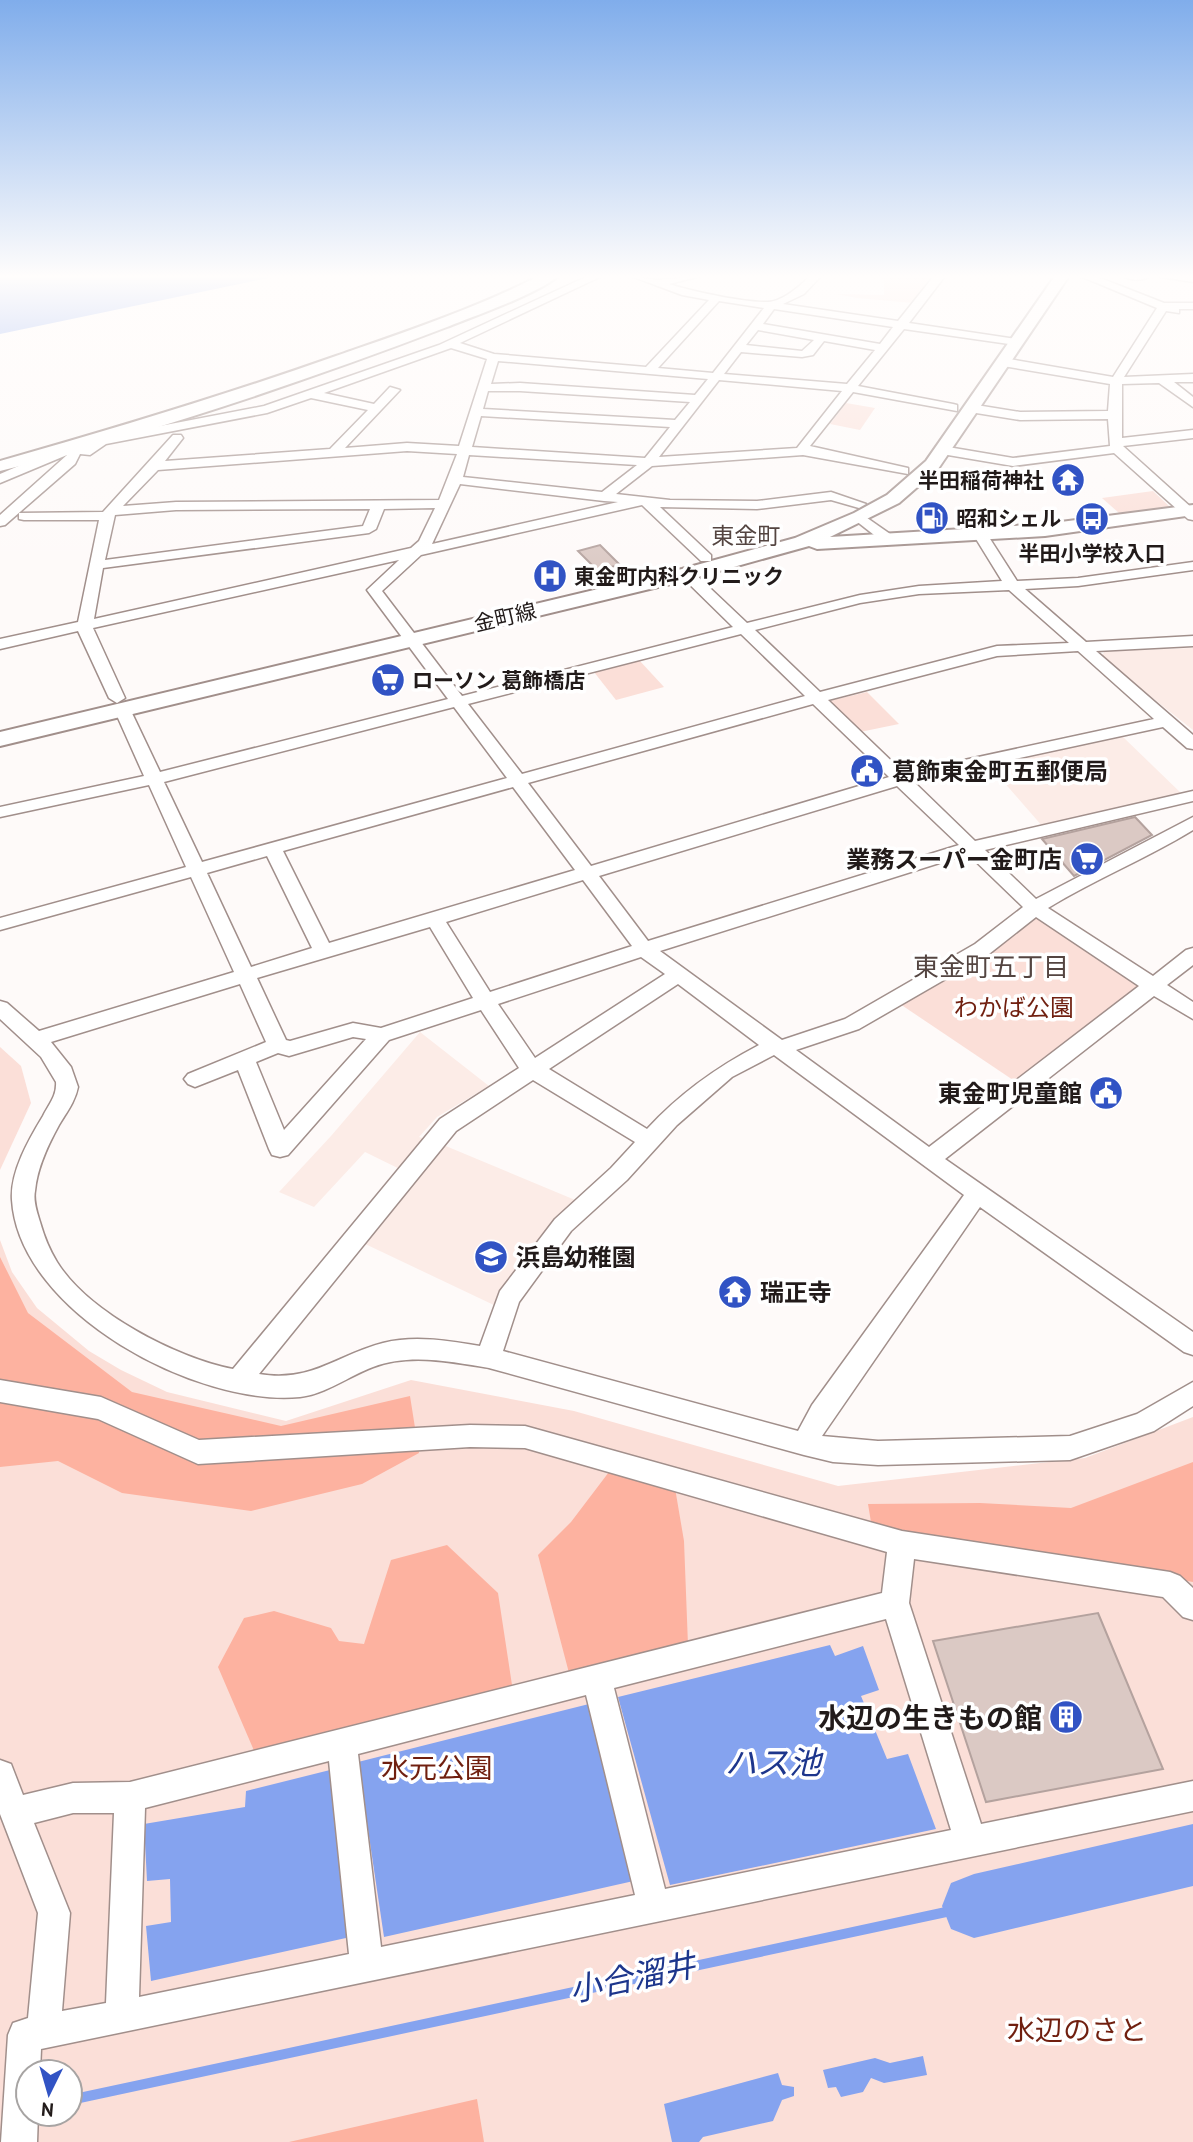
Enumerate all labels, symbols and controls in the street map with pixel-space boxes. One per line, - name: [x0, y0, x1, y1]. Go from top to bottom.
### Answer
- temple icon: 半田稲荷神社: [1049, 461, 1087, 499]
- place label: 半田稲荷神社: [918, 467, 1044, 494]
- fuel station icon: 昭和シェル: [913, 499, 951, 537]
- bus stop icon: 半田小学校入口: [1073, 500, 1111, 538]
- place label: 昭和シェル: [956, 505, 1061, 532]
- district label: 東金町: [712, 521, 781, 550]
- place label: 半田小学校入口: [1019, 540, 1166, 567]
- hospital icon: 東金町内科クリニック: [531, 557, 569, 595]
- place label: 東金町内科クリニック: [574, 563, 784, 590]
- street label: 金町線: [471, 597, 539, 637]
- supermarket icon: ローソン 葛飾橋店: [369, 661, 407, 699]
- place label: ローソン 葛飾橋店: [412, 667, 585, 694]
- public building icon: 葛飾東金町五郵便局: [848, 752, 886, 790]
- place label: 葛飾東金町五郵便局: [892, 756, 1108, 787]
- supermarket icon: 業務スーパー金町店: [1068, 840, 1106, 878]
- place label: 業務スーパー金町店: [846, 844, 1062, 875]
- district label: 東金町五丁目: [913, 950, 1069, 983]
- park label: わかば公園: [954, 992, 1074, 1023]
- public building icon: 東金町児童館: [1087, 1074, 1125, 1112]
- place label: 東金町児童館: [938, 1078, 1082, 1109]
- school or university icon: 浜島幼稚園: [472, 1238, 510, 1276]
- place label: 浜島幼稚園: [516, 1242, 636, 1273]
- temple icon: 瑞正寺: [716, 1273, 754, 1311]
- place label: 瑞正寺: [760, 1277, 832, 1308]
- building icon: 水辺の生きもの館: [1047, 1698, 1085, 1736]
- place label: 水辺の生きもの館: [818, 1699, 1042, 1736]
- water label: ハス池: [725, 1741, 824, 1783]
- park label: 水元公園: [381, 1749, 493, 1786]
- water label: 小合溜井: [565, 1943, 702, 2011]
- park label: 水辺のさと: [1007, 2011, 1147, 2048]
- north arrow: [14, 2058, 84, 2128]
- text: N: [40, 2097, 55, 2122]

